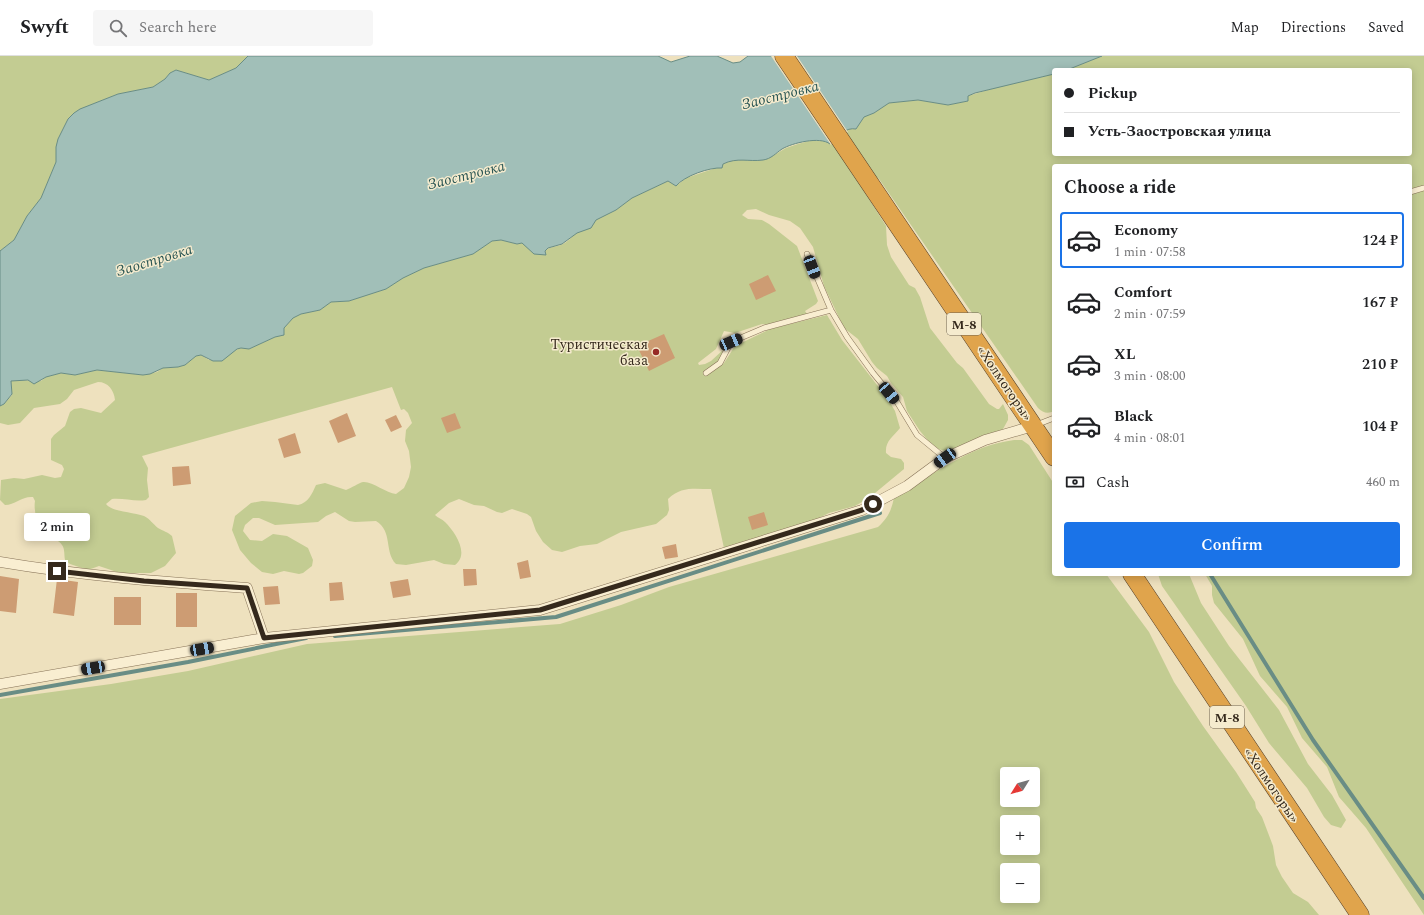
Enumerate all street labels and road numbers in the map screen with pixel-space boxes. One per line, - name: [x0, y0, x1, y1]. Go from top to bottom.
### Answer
- road number: М-8: [947, 313, 981, 335]
- street label: «Холмогоры»: [972, 341, 1038, 425]
- road number: М-8: [1210, 706, 1244, 728]
- street label: «Холмогоры»: [1239, 743, 1305, 827]

